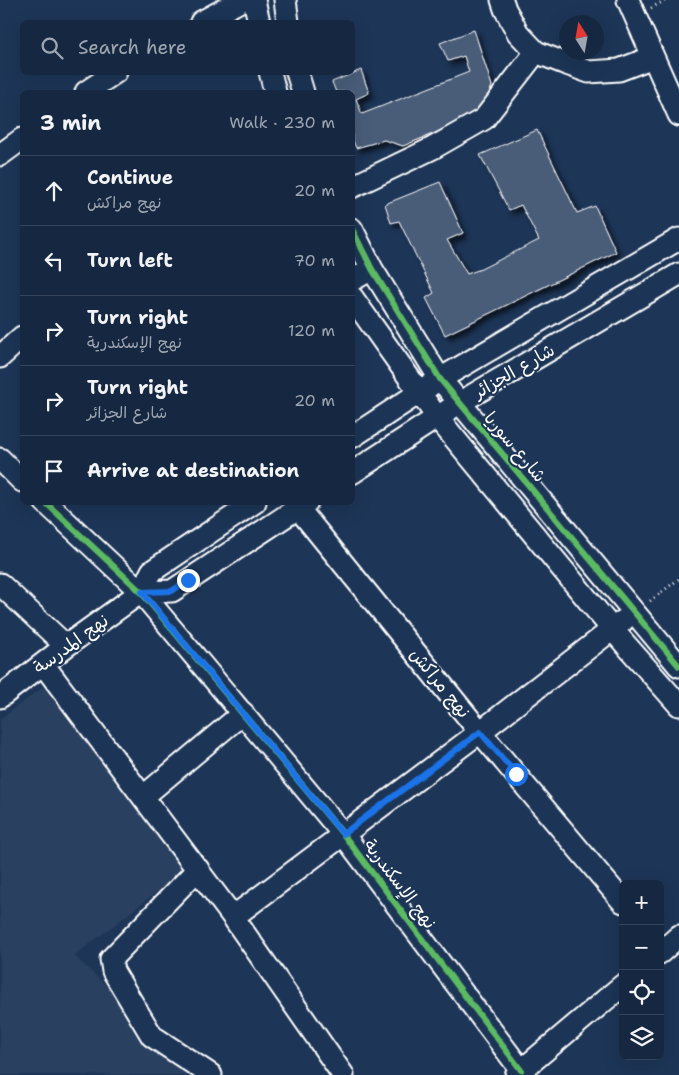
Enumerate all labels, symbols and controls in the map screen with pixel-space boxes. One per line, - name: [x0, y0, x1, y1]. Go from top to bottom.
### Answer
- north arrow: [559, 15, 604, 60]
- search box: [20, 20, 355, 75]
- icon: search: [38, 34, 66, 62]
- text: Search here: [78, 35, 187, 60]
- text: 3 min: [40, 109, 101, 137]
- text: Walk · 230 m: [229, 112, 335, 133]
- text: Continue: [87, 165, 173, 190]
- icon: ahead: [40, 177, 68, 205]
- text: 20 m: [294, 180, 335, 201]
- text: نهج مراكش: [87, 192, 162, 213]
- icon: left: [40, 247, 68, 275]
- text: Turn left: [87, 248, 173, 273]
- text: 70 m: [294, 250, 335, 271]
- text: Turn right: [87, 305, 188, 330]
- icon: right: [40, 317, 68, 345]
- text: 120 m: [288, 320, 335, 341]
- text: نهج الإسكندرية: [87, 332, 182, 353]
- street label: شارع الجزائر: [467, 338, 559, 405]
- text: Turn right: [87, 375, 188, 400]
- icon: right: [40, 387, 68, 415]
- text: 20 m: [294, 390, 335, 411]
- text: شارع الجزائر: [87, 402, 167, 423]
- street label: شارع سوريا: [478, 407, 552, 487]
- icon: arrive: [40, 457, 68, 485]
- text: Arrive at destination: [87, 458, 299, 483]
- route end: [177, 569, 200, 592]
- street label: نهج المدرسة: [29, 609, 113, 679]
- street label: نهج مراكش: [404, 643, 476, 723]
- route start: [505, 763, 528, 786]
- street label: نهج الإسكندرية: [358, 834, 442, 934]
- map controls: [619, 880, 664, 1060]
- button: +: [619, 880, 664, 925]
- button: −: [619, 925, 664, 970]
- button: locate: [619, 970, 664, 1015]
- button: layers: [619, 1015, 664, 1060]

